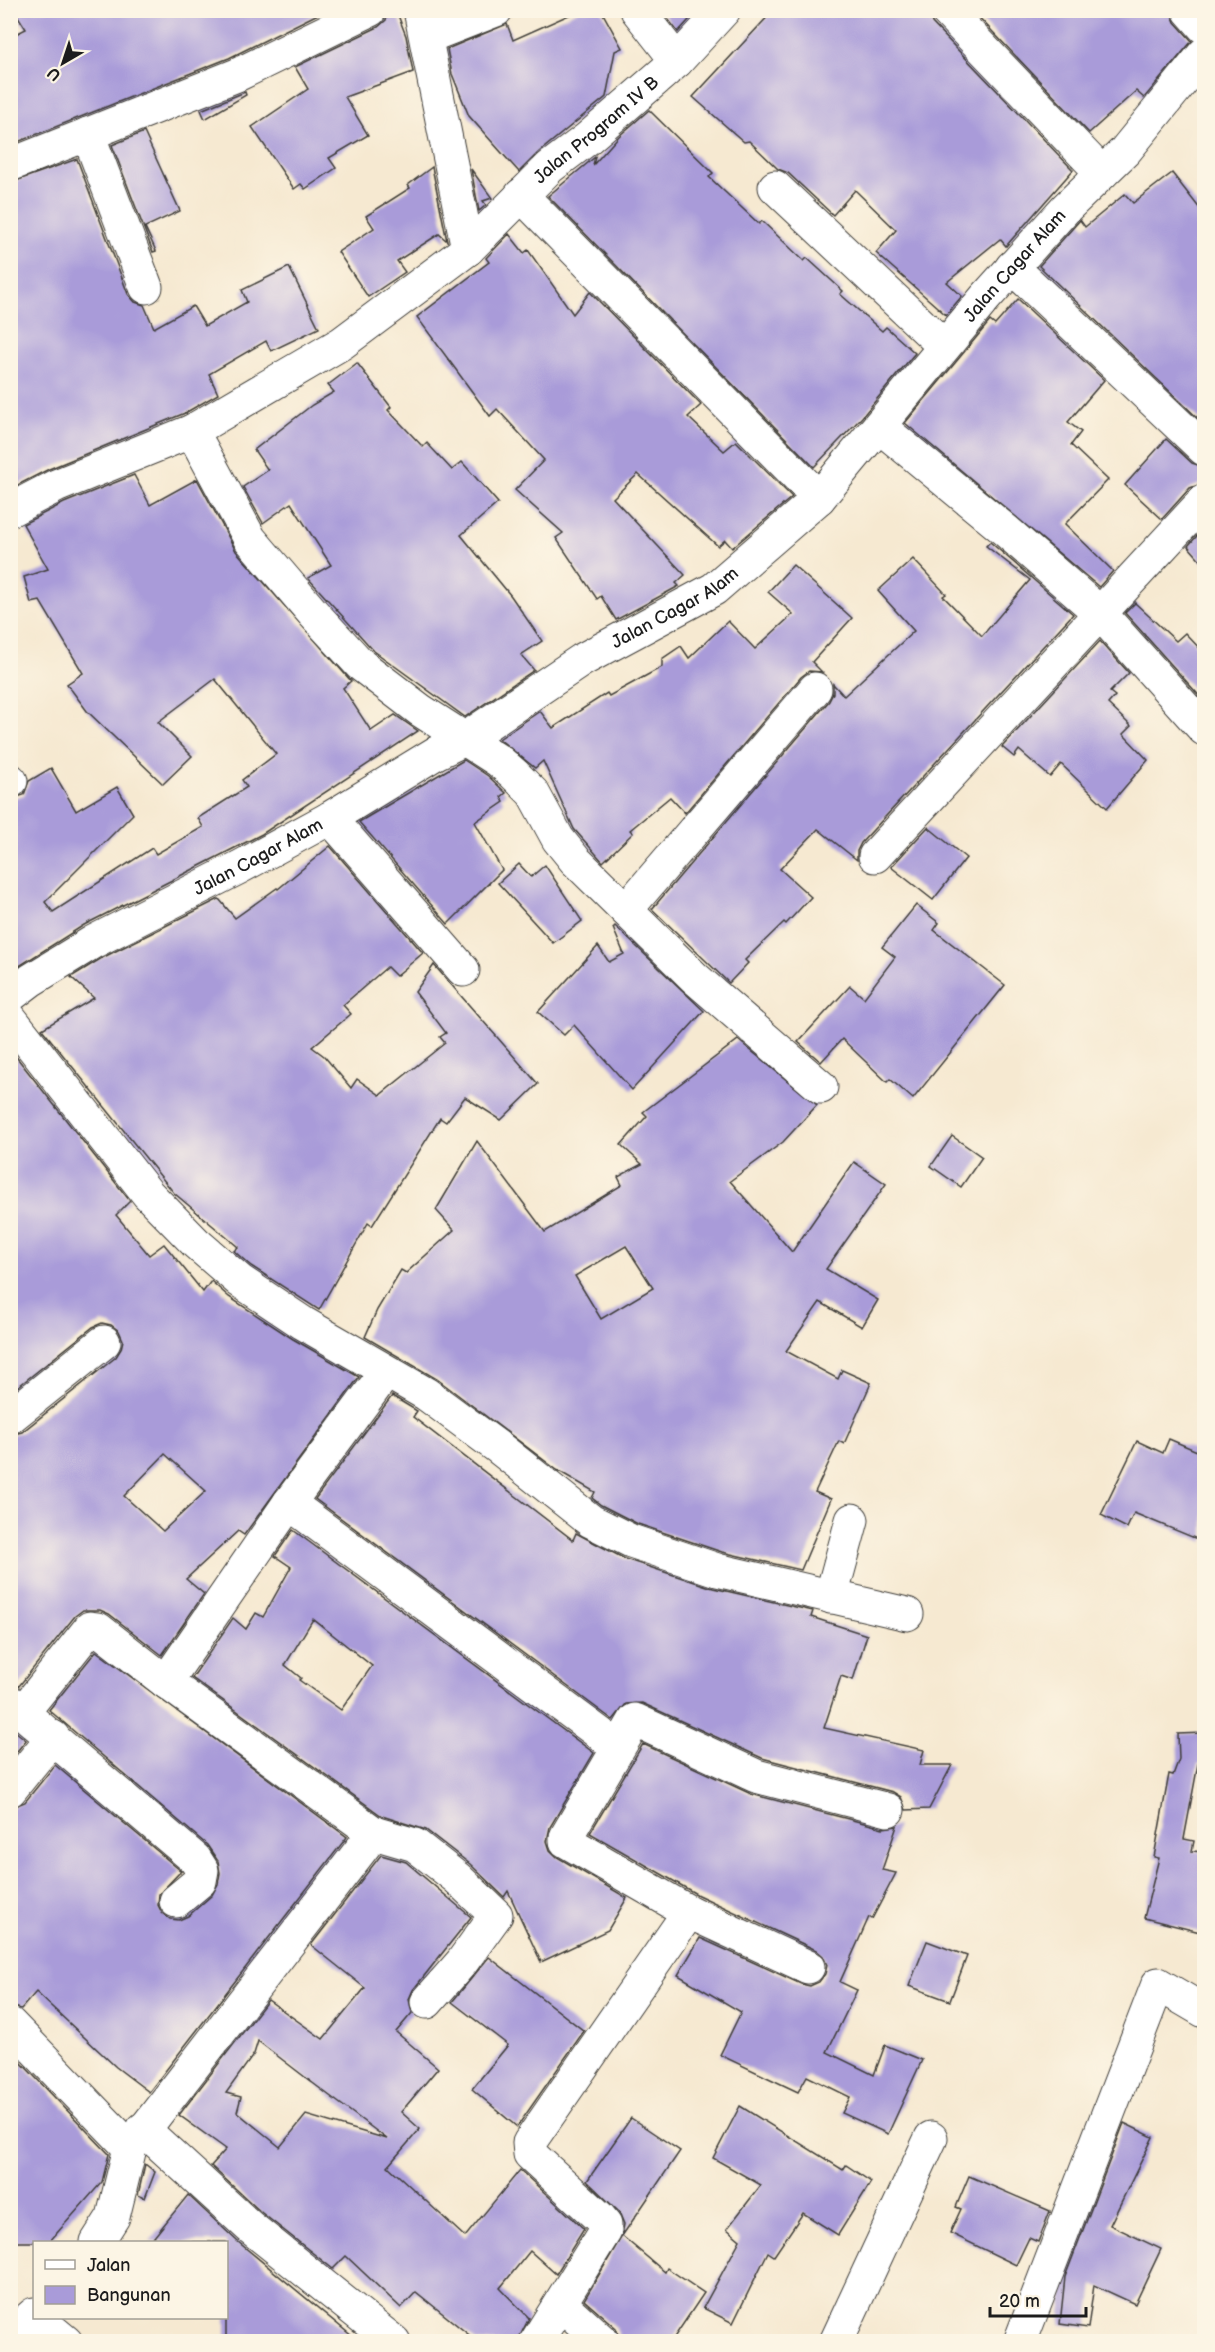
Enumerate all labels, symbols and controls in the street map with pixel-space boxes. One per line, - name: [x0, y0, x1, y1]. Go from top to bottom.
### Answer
- north arrow: [33, 33, 93, 93]
- text: U: [44, 63, 65, 84]
- street label: Jalan Program IV B: [529, 71, 663, 188]
- street label: Jalan Cagar Alam: [959, 205, 1070, 326]
- street label: Jalan Cagar Alam: [608, 562, 742, 653]
- street label: Jalan Cagar Alam: [190, 814, 326, 899]
- legend: [33, 2241, 228, 2319]
- text: Jalan: [87, 2255, 130, 2276]
- scale bar: [990, 2280, 1086, 2318]
- text: Bangunan: [87, 2285, 171, 2306]
- text: 20 m: [999, 2291, 1040, 2312]

